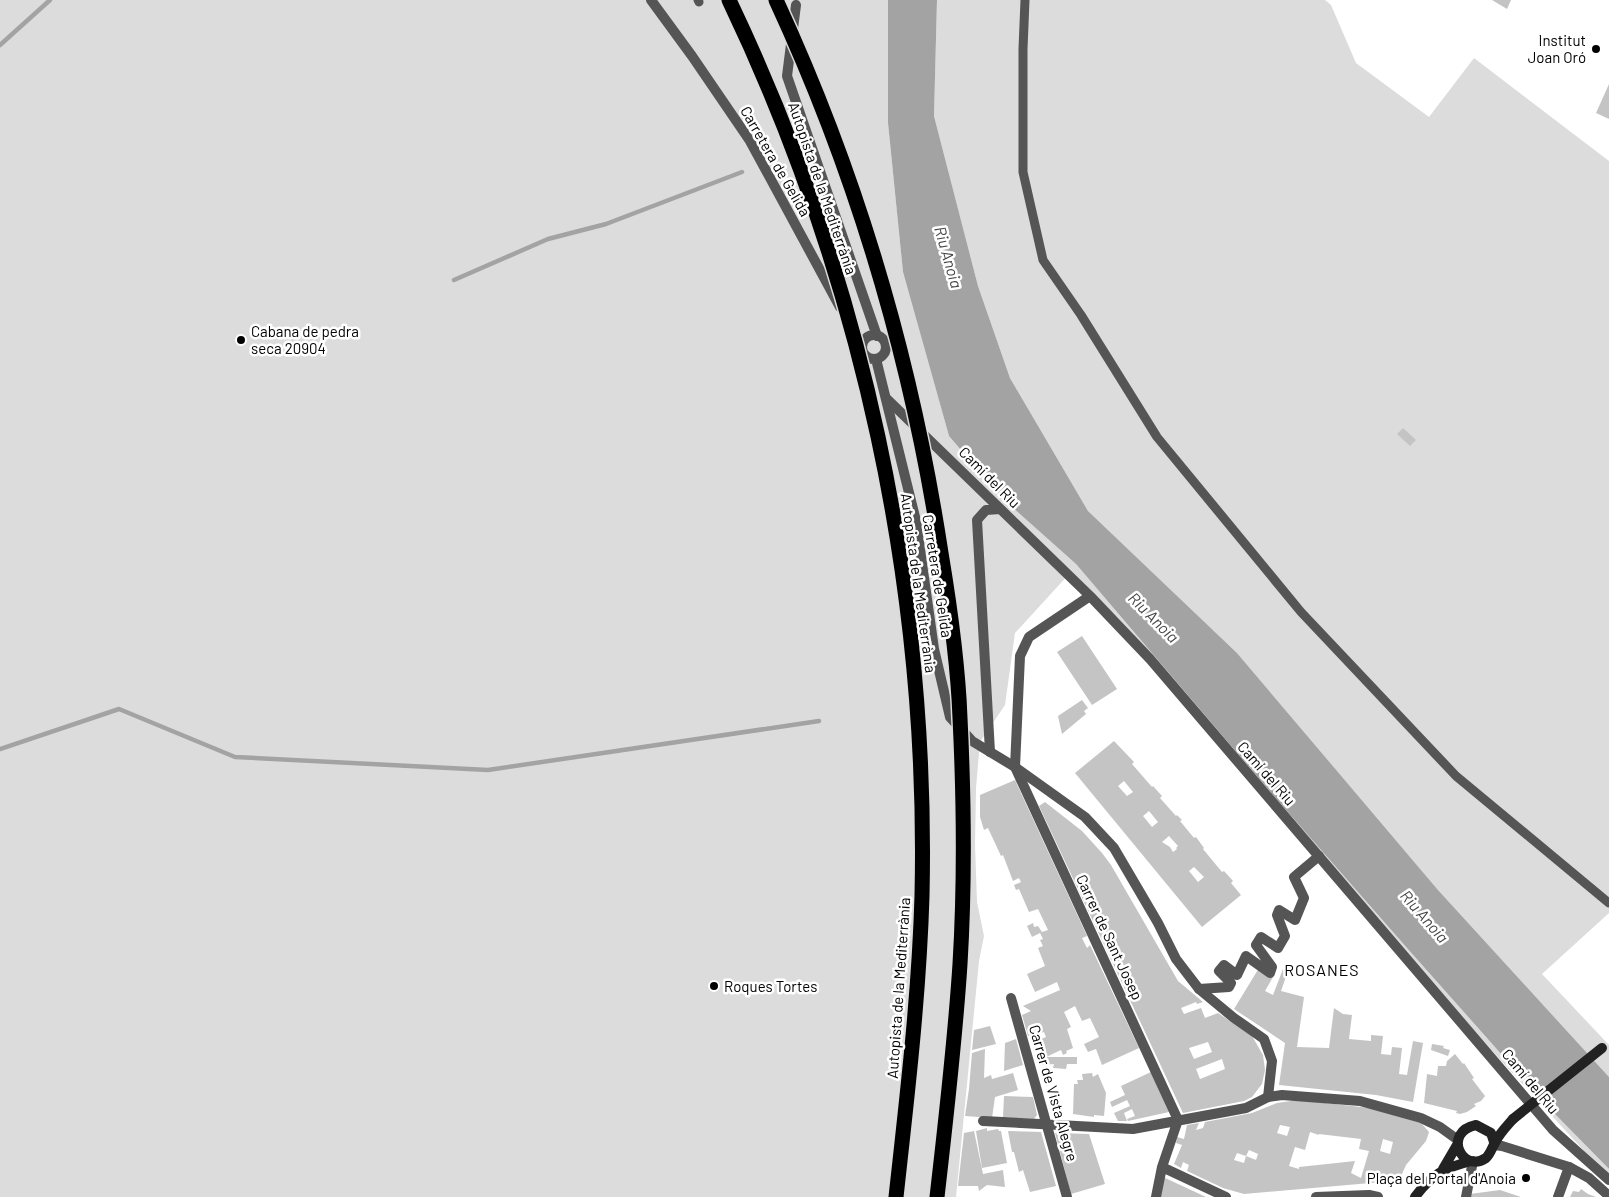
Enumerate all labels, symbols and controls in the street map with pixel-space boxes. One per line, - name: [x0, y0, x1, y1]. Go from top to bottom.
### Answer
- place label: Institut Joan Oró: [1528, 31, 1586, 66]
- marker: Institut Joan Oró: [1590, 43, 1602, 55]
- street label: Autopista de la Mediterrània: [785, 99, 861, 277]
- street label: Carretera de Gelida: [737, 103, 815, 219]
- water label: Riu Anoia: [931, 224, 967, 290]
- place label: Cabana de pedra seca 20904: [251, 322, 359, 357]
- marker: Cabana de pedra seca 20904: [235, 334, 247, 346]
- street label: Camí del Riu: [956, 443, 1024, 511]
- street label: Autopista de la Mediterrània: [897, 492, 941, 674]
- street label: Carretera de Gelida: [919, 513, 957, 639]
- water label: Riu Anoia: [1125, 588, 1183, 646]
- street label: Camí del Riu: [1234, 737, 1300, 809]
- street label: Carrer de Sant Josep: [1073, 871, 1147, 1003]
- water label: Riu Anoia: [1397, 886, 1453, 946]
- street label: Autopista de la Mediterrània: [883, 897, 913, 1079]
- district label: ROSANES: [1284, 960, 1360, 979]
- place label: Roques Tortes: [724, 977, 817, 995]
- marker: Roques Tortes: [708, 980, 720, 992]
- street label: Carrer de Vista Alegre: [1026, 1023, 1082, 1163]
- street label: Camí del Riu: [1499, 1045, 1563, 1117]
- place label: Plaça del Portal d'Anoia: [1367, 1169, 1516, 1187]
- marker: Plaça del Portal d'Anoia: [1520, 1172, 1532, 1184]

